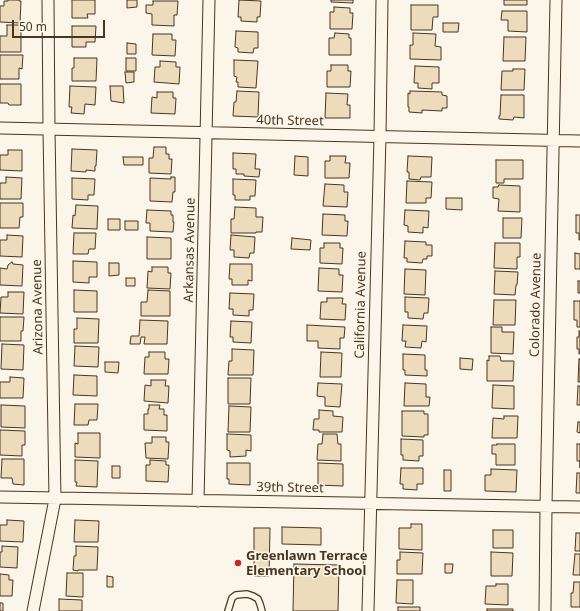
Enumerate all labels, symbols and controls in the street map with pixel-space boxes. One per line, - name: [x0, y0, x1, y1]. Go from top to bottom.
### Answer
- scale bar: [14, 12, 107, 38]
- text: 50 m: [19, 18, 47, 35]
- street label: 40th Street: [256, 113, 324, 129]
- street label: Arkansas Avenue: [181, 198, 199, 302]
- street label: California Avenue: [352, 251, 370, 359]
- street label: Colorado Avenue: [527, 253, 545, 357]
- street label: Arizona Avenue: [29, 259, 47, 355]
- street label: 39th Street: [256, 480, 324, 496]
- place label: Greenlawn Terrace Elementary School: [246, 548, 368, 579]
- marker: Greenlawn Terrace Elementary School: [233, 558, 243, 568]

